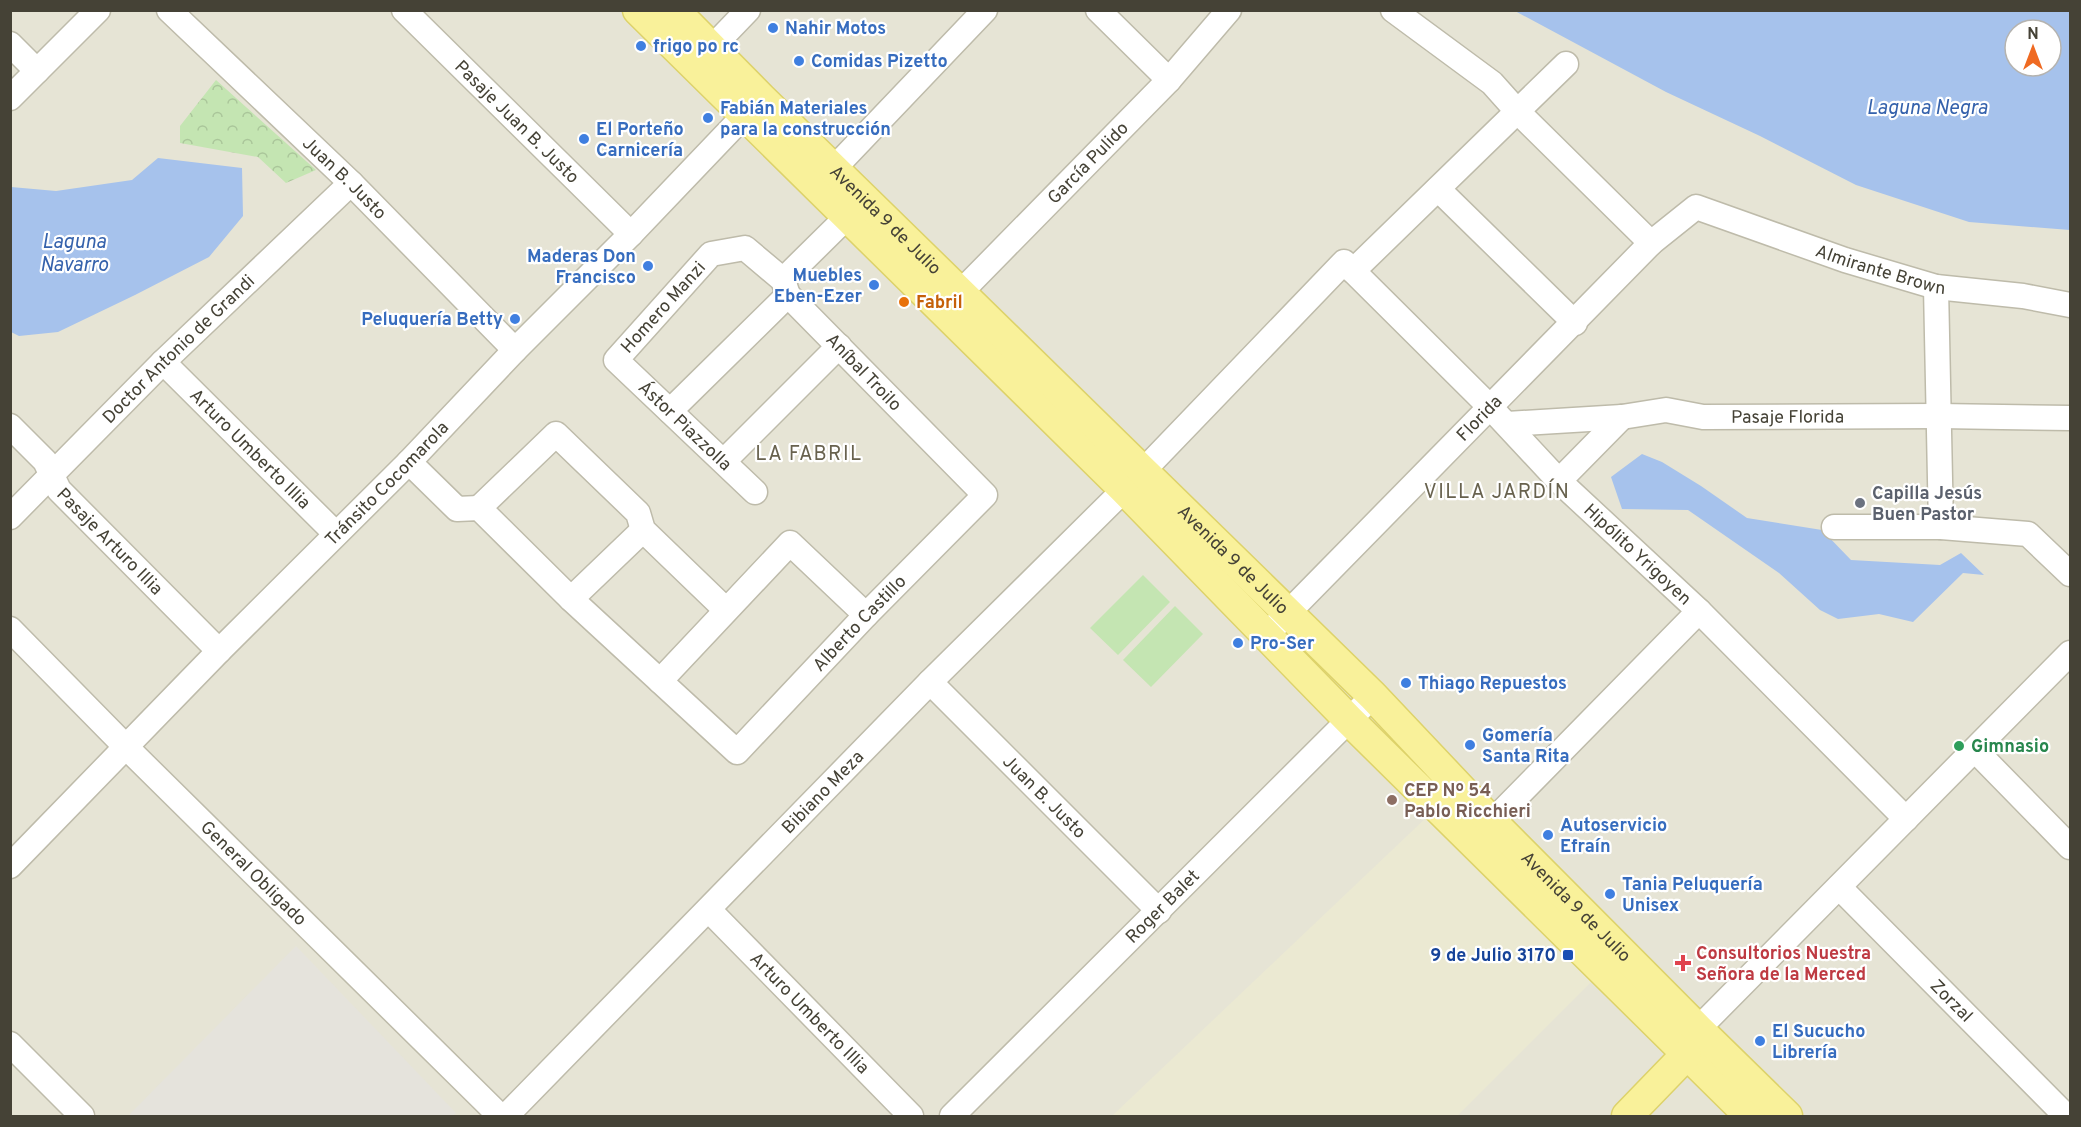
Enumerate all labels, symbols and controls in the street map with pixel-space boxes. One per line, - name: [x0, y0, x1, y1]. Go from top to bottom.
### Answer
- place label: Nahir Motos: [785, 18, 886, 41]
- north arrow: [2003, 18, 2063, 78]
- marker: Nahir Motos: [766, 21, 780, 35]
- text: N: [2027, 25, 2039, 45]
- place label: frigo po rc: [653, 36, 739, 59]
- marker: frigo po rc: [634, 39, 648, 53]
- place label: Comidas Pizetto: [811, 51, 948, 74]
- marker: Comidas Pizetto: [792, 54, 806, 68]
- street label: Pasaje Juan B. Justo: [449, 56, 583, 189]
- water label: Laguna Negra: [1866, 96, 1988, 122]
- place label: Fabián Materiales para la construcción: [720, 98, 891, 142]
- marker: Fabián Materiales para la construcción: [701, 111, 715, 125]
- street label: García Pulido: [1043, 118, 1134, 210]
- place label: El Porteño Carnicería: [596, 119, 684, 163]
- marker: El Porteño Carnicería: [577, 132, 591, 146]
- street label: Juan B. Justo: [297, 133, 391, 225]
- street label: Avenida 9 de Julio: [824, 161, 945, 281]
- water label: Laguna Navarro: [40, 230, 108, 279]
- street label: Almirante Brown: [1812, 240, 1946, 301]
- place label: Maderas Don Francisco: [527, 246, 636, 290]
- street label: Homero Manzi: [617, 257, 712, 359]
- marker: Maderas Don Francisco: [641, 259, 655, 273]
- place label: Muebles Eben-Ezer: [774, 265, 862, 309]
- street label: Doctor Antonio de Grandi: [98, 270, 260, 429]
- marker: Muebles Eben-Ezer: [867, 278, 881, 292]
- place label: Fabril: [916, 292, 963, 315]
- marker: Fabril: [897, 295, 911, 309]
- place label: Peluquería Betty: [361, 309, 503, 332]
- marker: Peluquería Betty: [508, 312, 522, 326]
- street label: Aníbal Troilo: [820, 329, 906, 417]
- street label: Ástor Piazzolla: [632, 375, 736, 477]
- street label: Arturo Umberto Illia: [184, 385, 315, 515]
- street label: Florida: [1452, 391, 1508, 447]
- street label: Pasaje Florida: [1731, 406, 1844, 430]
- street label: Tránsito Cocomarola: [321, 417, 454, 552]
- district label: LA FABRIL: [755, 442, 863, 468]
- district label: VILLA JARDÍN: [1424, 478, 1570, 506]
- place label: Capilla Jesús Buen Pastor: [1872, 483, 1982, 527]
- street label: Pasaje Arturo Illia: [51, 484, 167, 601]
- marker: Capilla Jesús Buen Pastor: [1853, 496, 1867, 510]
- street label: Hipólito Yrigoyen: [1578, 500, 1696, 611]
- street label: Avenida 9 de Julio: [1172, 501, 1293, 620]
- street label: Alberto Castillo: [809, 571, 912, 677]
- place label: Pro-Ser: [1250, 633, 1315, 656]
- marker: Pro-Ser: [1231, 636, 1245, 650]
- place label: Thiago Repuestos: [1418, 673, 1567, 696]
- marker: Thiago Repuestos: [1399, 676, 1413, 690]
- place label: Gomería Santa Rita: [1482, 725, 1570, 769]
- place label: Gimnasio: [1971, 736, 2049, 759]
- marker: Gomería Santa Rita: [1463, 738, 1477, 752]
- marker: Gimnasio: [1952, 739, 1966, 753]
- street label: Bibiano Meza: [778, 746, 870, 840]
- street label: Juan B. Justo: [997, 751, 1090, 844]
- place label: CEP Nº 54 Pablo Ricchieri: [1404, 780, 1531, 824]
- marker: CEP Nº 54 Pablo Ricchieri: [1385, 793, 1399, 807]
- place label: Autoservicio Efraín: [1560, 815, 1667, 859]
- street label: General Obligado: [195, 817, 311, 932]
- marker: Autoservicio Efraín: [1541, 828, 1555, 842]
- street label: Avenida 9 de Julio: [1515, 847, 1635, 968]
- street label: Roger Balet: [1121, 865, 1205, 949]
- place label: Tania Peluquería Unisex: [1622, 874, 1763, 918]
- marker: Tania Peluquería Unisex: [1603, 887, 1617, 901]
- place label: Consultorios Nuestra Señora de la Merced: [1696, 943, 1871, 987]
- place label: 9 de Julio 3170: [1430, 945, 1556, 968]
- street label: Arturo Umberto Illia: [744, 948, 874, 1080]
- marker: 9 de Julio 3170: [1561, 948, 1575, 962]
- marker: Consultorios Nuestra Señora de la Merced: [1674, 954, 1692, 972]
- street label: Zorzal: [1924, 975, 1977, 1028]
- place label: El Sucucho Librería: [1772, 1021, 1865, 1065]
- marker: El Sucucho Librería: [1753, 1034, 1767, 1048]

